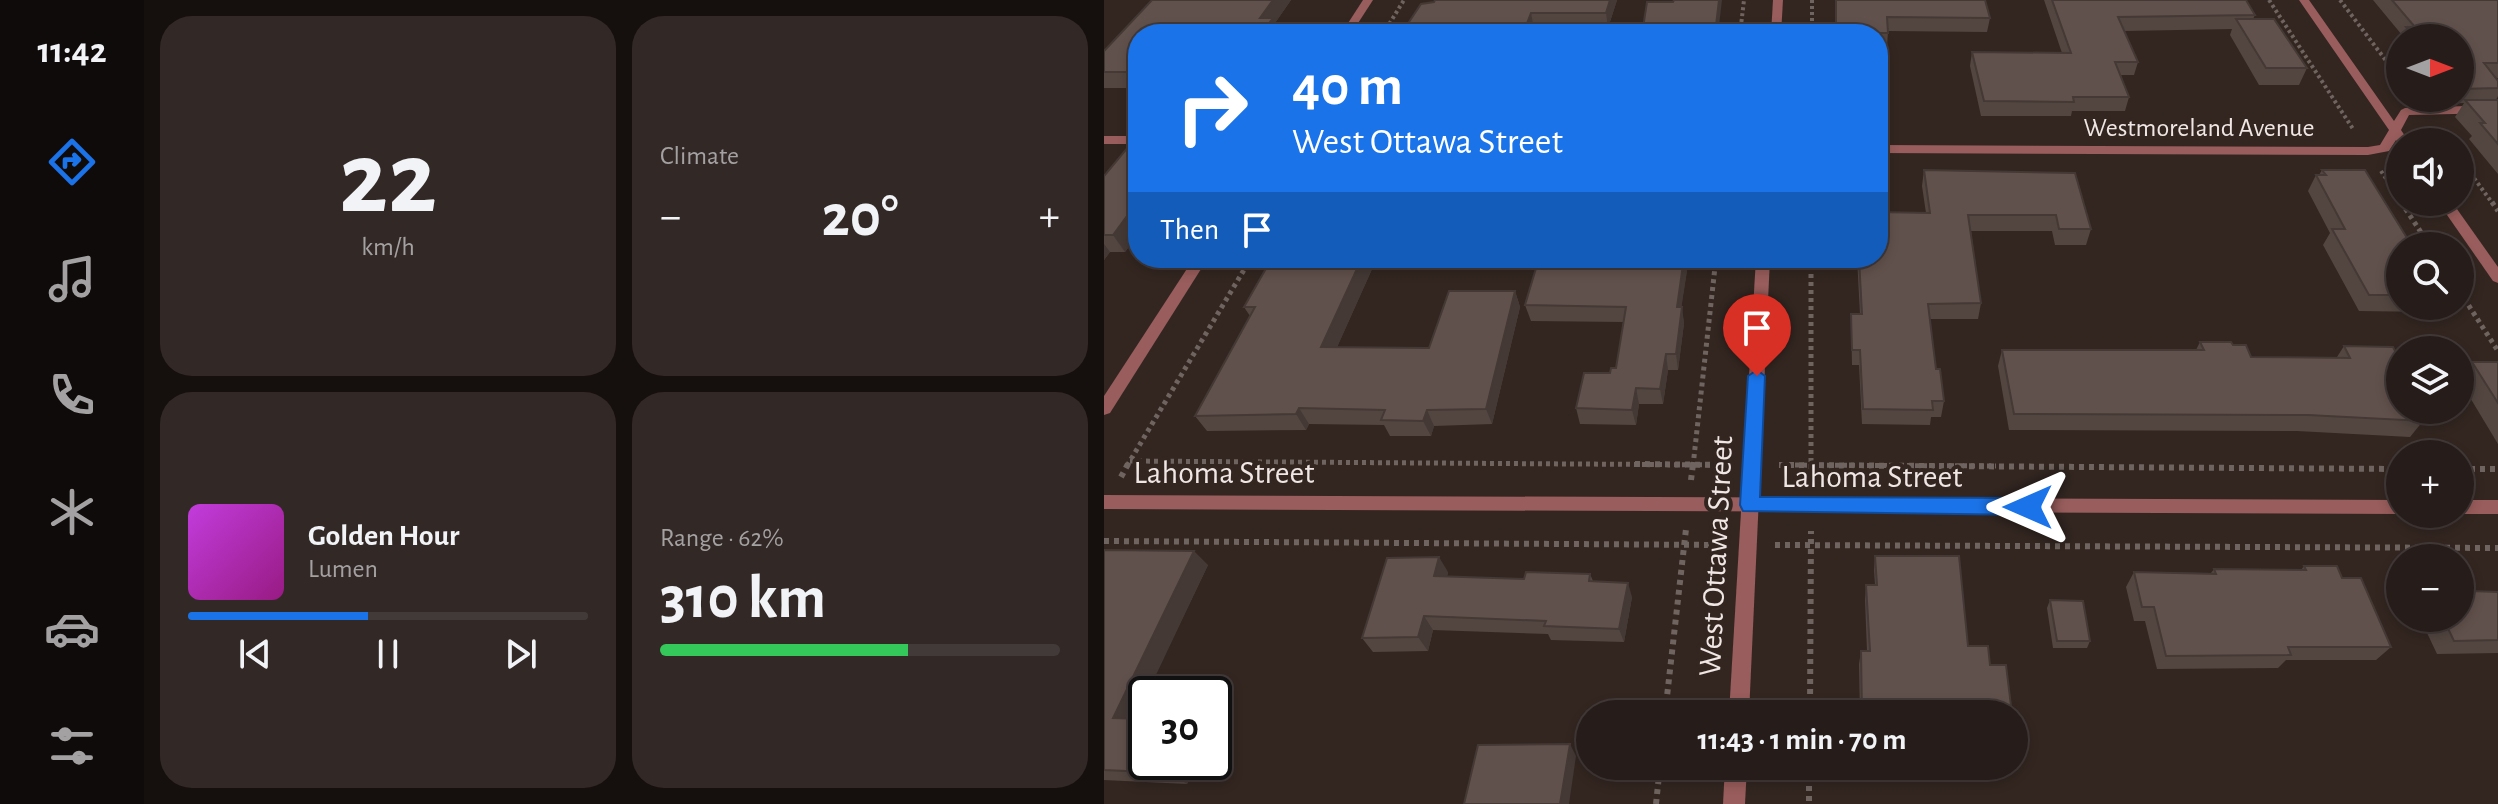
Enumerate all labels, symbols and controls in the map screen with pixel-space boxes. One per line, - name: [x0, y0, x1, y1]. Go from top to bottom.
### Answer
- north arrow: [2386, 24, 2474, 112]
- map controls: [2386, 24, 2474, 632]
- text: 11:42: [37, 33, 107, 69]
- icon: right: [1160, 56, 1264, 160]
- text: 40 m: [1292, 59, 1403, 115]
- street label: Westmoreland Avenue: [2084, 115, 2314, 141]
- text: West Ottawa Street: [1292, 124, 1563, 160]
- text: 22: [339, 128, 437, 232]
- button: sound: [2386, 128, 2474, 216]
- icon: directions: [44, 134, 100, 190]
- text: Climate: [660, 143, 739, 169]
- text: 20°: [821, 187, 899, 247]
- text: −: [660, 195, 681, 239]
- text: +: [1039, 195, 1060, 239]
- icon: arrive: [1235, 208, 1279, 252]
- text: Then: [1160, 215, 1219, 245]
- button: search: [2386, 232, 2474, 320]
- text: km/h: [361, 234, 415, 260]
- icon: music: [44, 251, 100, 307]
- pin: [1723, 294, 1791, 376]
- icon: arrive: [1735, 306, 1779, 350]
- button: layers: [2386, 336, 2474, 424]
- icon: phone: [44, 367, 100, 423]
- street label: West Ottawa Street: [1694, 435, 1738, 677]
- button: +: [2386, 440, 2474, 528]
- street label: Lahoma Street: [1133, 457, 1315, 489]
- street label: Lahoma Street: [1781, 461, 1963, 493]
- position arrow: [1986, 465, 2070, 549]
- icon: climate: [44, 484, 100, 540]
- text: Golden Hour: [308, 521, 460, 551]
- text: Range · 62%: [660, 525, 784, 551]
- button: −: [2386, 544, 2474, 632]
- text: Lumen: [308, 556, 378, 582]
- text: 310 km: [660, 569, 826, 629]
- icon: car: [44, 601, 100, 657]
- icon: previous: [233, 632, 277, 676]
- icon: pause: [366, 632, 410, 676]
- icon: next: [499, 632, 543, 676]
- speed limit sign: 30: [1128, 676, 1232, 780]
- icon: filters: [44, 718, 100, 774]
- text: 11:43 · 1 min · 70 m: [1698, 725, 1906, 755]

